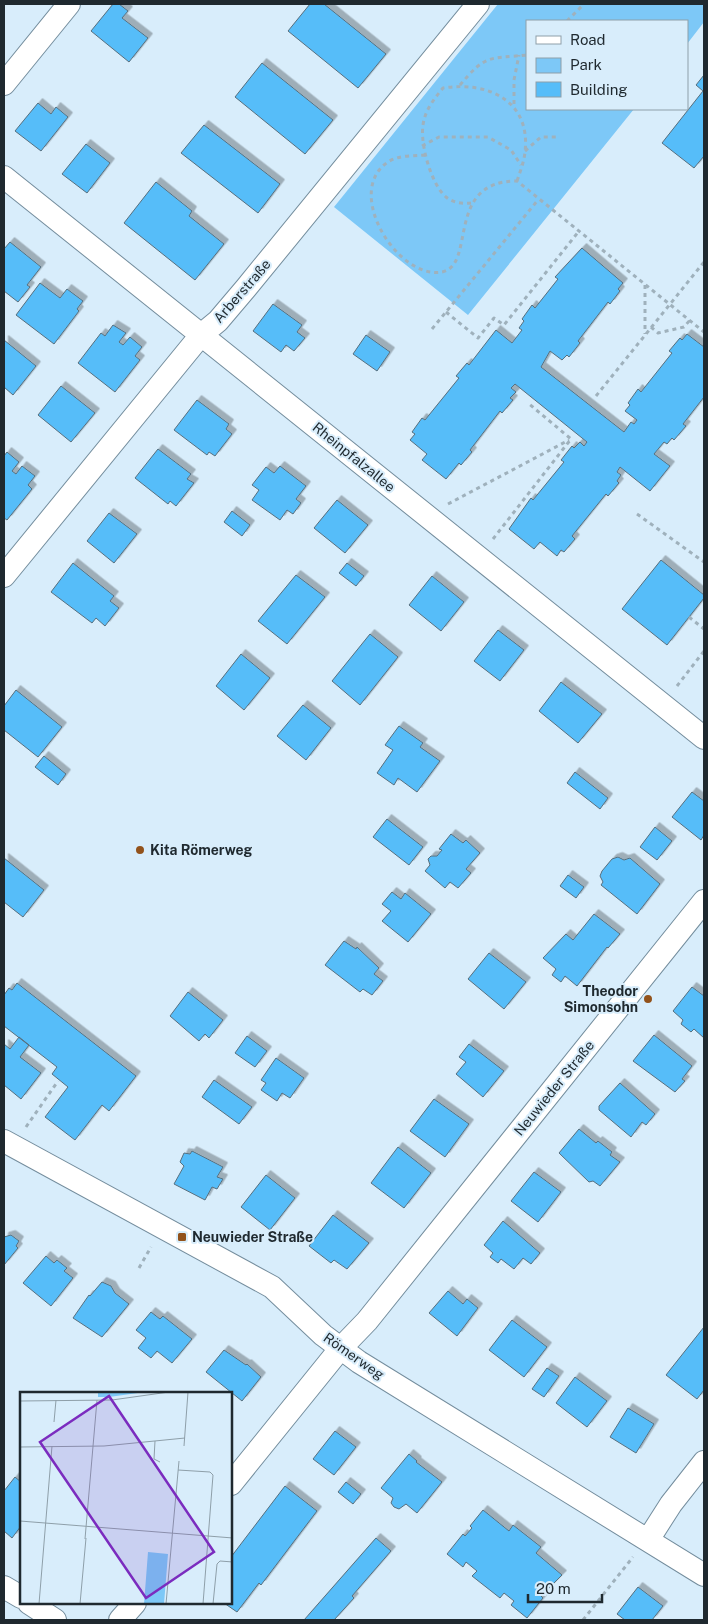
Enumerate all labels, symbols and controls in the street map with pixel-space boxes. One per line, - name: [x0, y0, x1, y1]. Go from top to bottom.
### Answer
- legend: [526, 20, 688, 110]
- text: Road: [570, 31, 606, 48]
- text: Park: [570, 56, 602, 73]
- text: Building: [570, 81, 628, 98]
- street label: Arberstraße: [210, 256, 274, 326]
- street label: Rheinpfalzallee: [310, 419, 398, 495]
- place label: Kita Römerweg: [150, 842, 253, 858]
- marker: Kita Römerweg: [134, 844, 146, 856]
- place label: Theodor Simonsohn: [564, 983, 638, 1015]
- marker: Theodor Simonsohn: [642, 993, 654, 1005]
- street label: Neuwieder Straße: [511, 1037, 597, 1139]
- place label: Neuwieder Straße: [192, 1229, 313, 1245]
- marker: Neuwieder Straße: [176, 1231, 188, 1243]
- street label: Römerweg: [321, 1329, 388, 1383]
- inset map: [20, 1392, 232, 1604]
- scale bar: [528, 1572, 602, 1604]
- text: 20 m: [536, 1580, 571, 1597]

